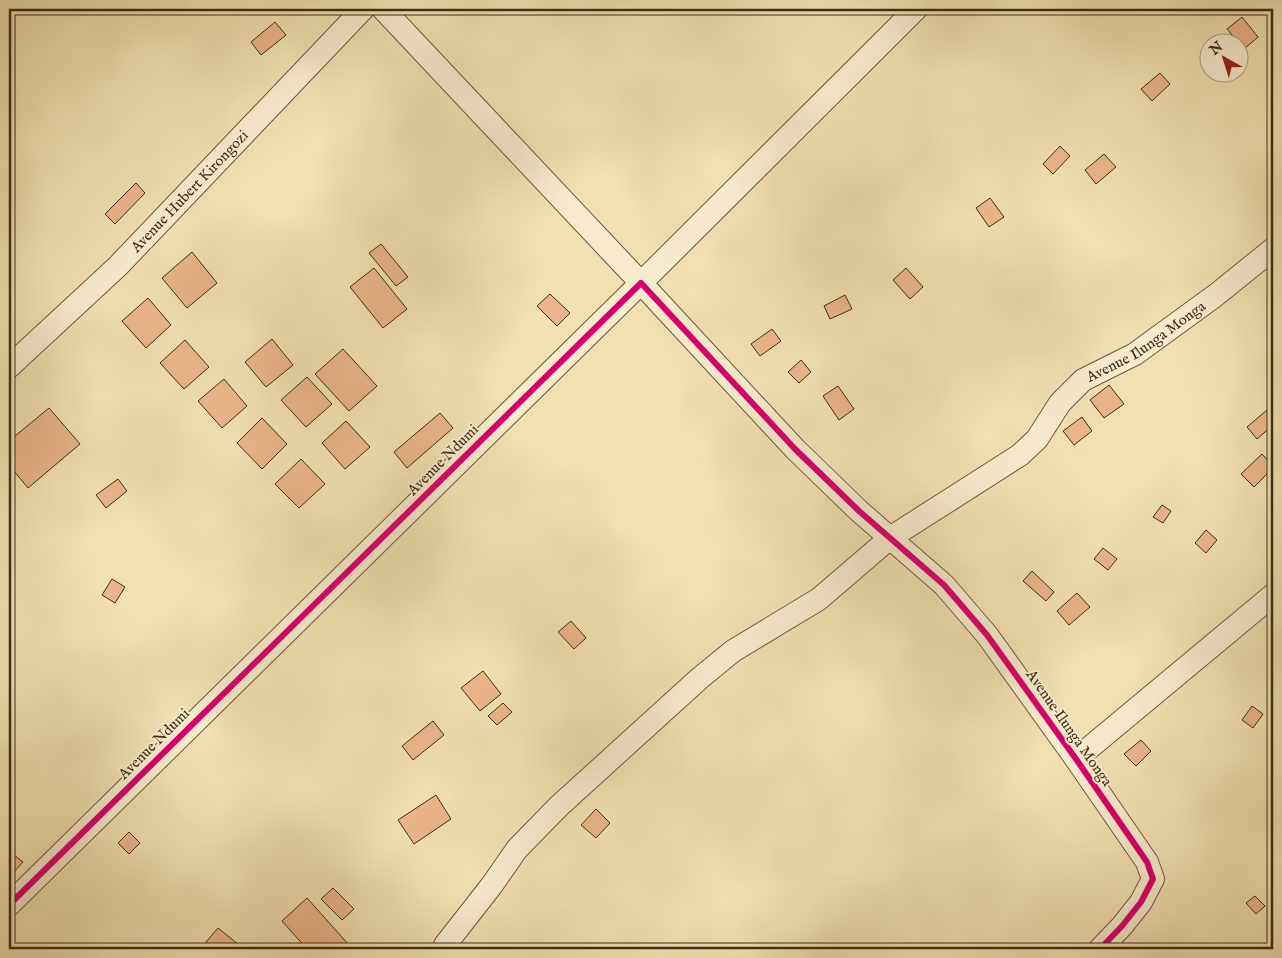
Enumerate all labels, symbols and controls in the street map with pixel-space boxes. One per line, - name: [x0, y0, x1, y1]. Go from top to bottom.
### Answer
- north arrow: [1200, 32, 1250, 82]
- text: N: [1205, 38, 1227, 60]
- street label: Avenue Hubert Kirongozi: [126, 126, 252, 257]
- street label: Avenue Ilunga Monga: [1082, 296, 1209, 387]
- street label: Avenue Ndumi: [403, 420, 483, 500]
- street label: Avenue Ilunga Monga: [1021, 665, 1117, 790]
- street label: Avenue Ndumi: [114, 704, 194, 784]

